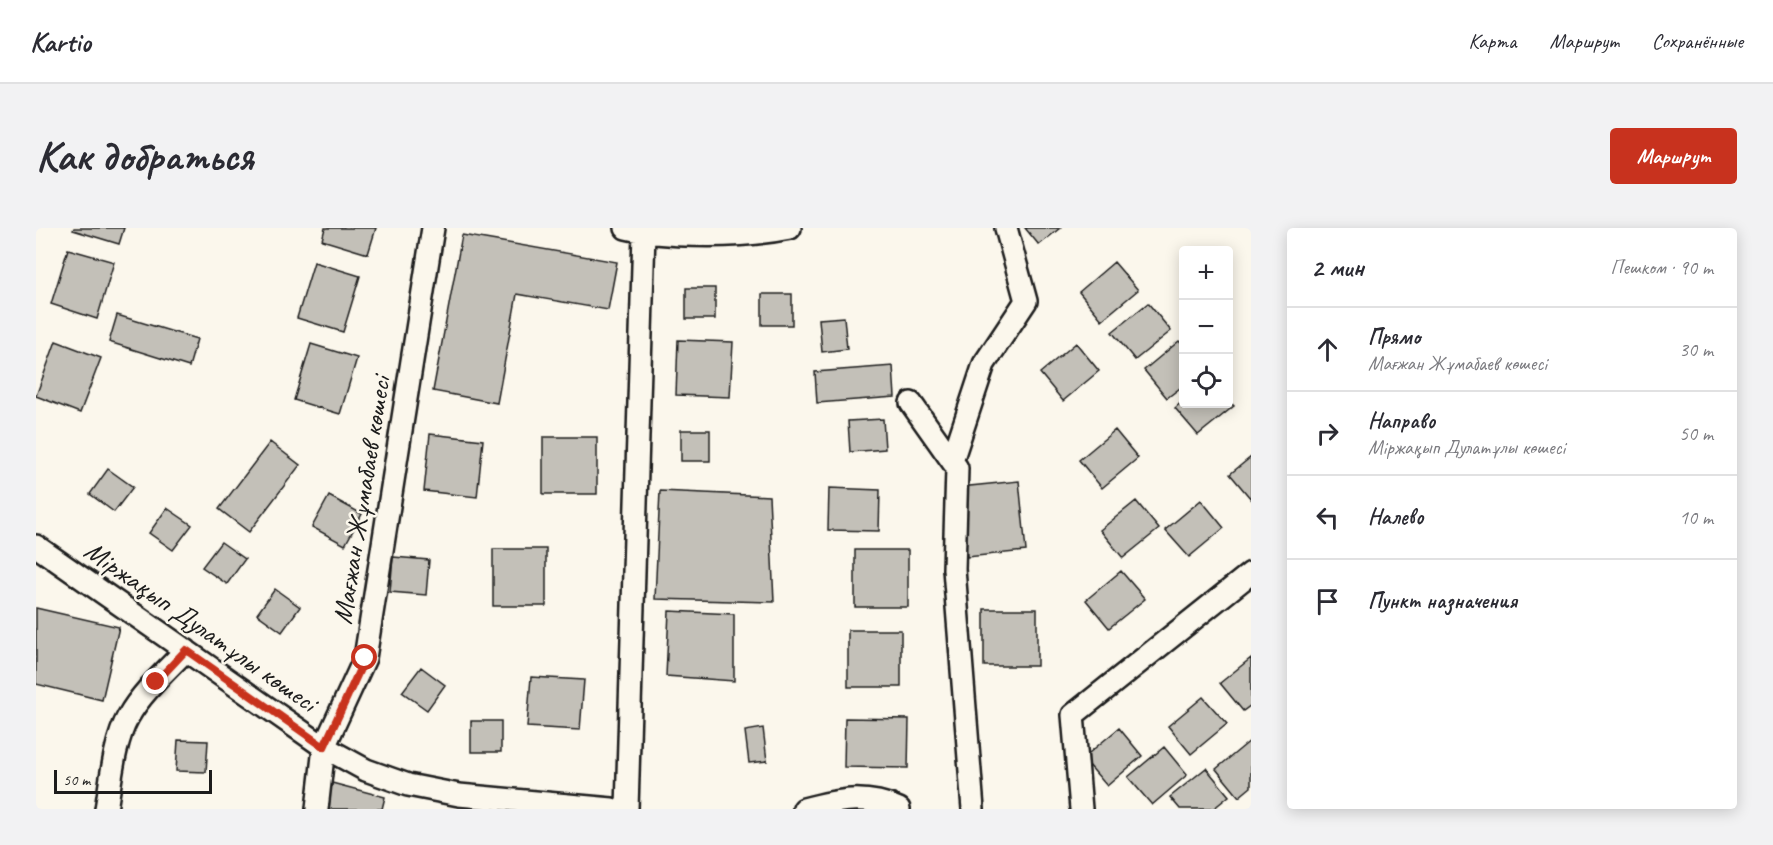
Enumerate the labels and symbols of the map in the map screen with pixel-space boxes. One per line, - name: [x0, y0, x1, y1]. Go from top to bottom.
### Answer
- street label: Мағжан Жұмабаев көшесі: [324, 370, 398, 626]
- street label: Міржақып Дулатұлы көшесі: [78, 532, 327, 722]
- route start: [351, 644, 377, 670]
- route end: [142, 668, 168, 694]
- scale bar: [54, 767, 212, 794]

